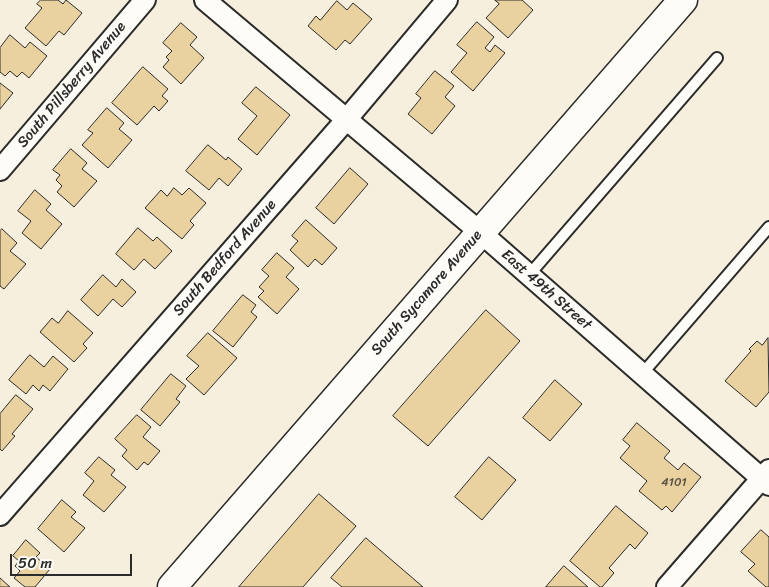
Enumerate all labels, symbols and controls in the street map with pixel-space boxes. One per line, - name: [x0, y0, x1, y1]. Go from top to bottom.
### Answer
- street label: South Pillsberry Avenue: [14, 18, 130, 152]
- street label: South Bedford Avenue: [170, 196, 280, 320]
- street label: South Sycamore Avenue: [368, 227, 486, 359]
- street label: East 49th Street: [497, 246, 595, 334]
- house number: 4101: [661, 476, 687, 490]
- scale bar: [12, 544, 135, 576]
- text: 50 m: [18, 550, 52, 576]

